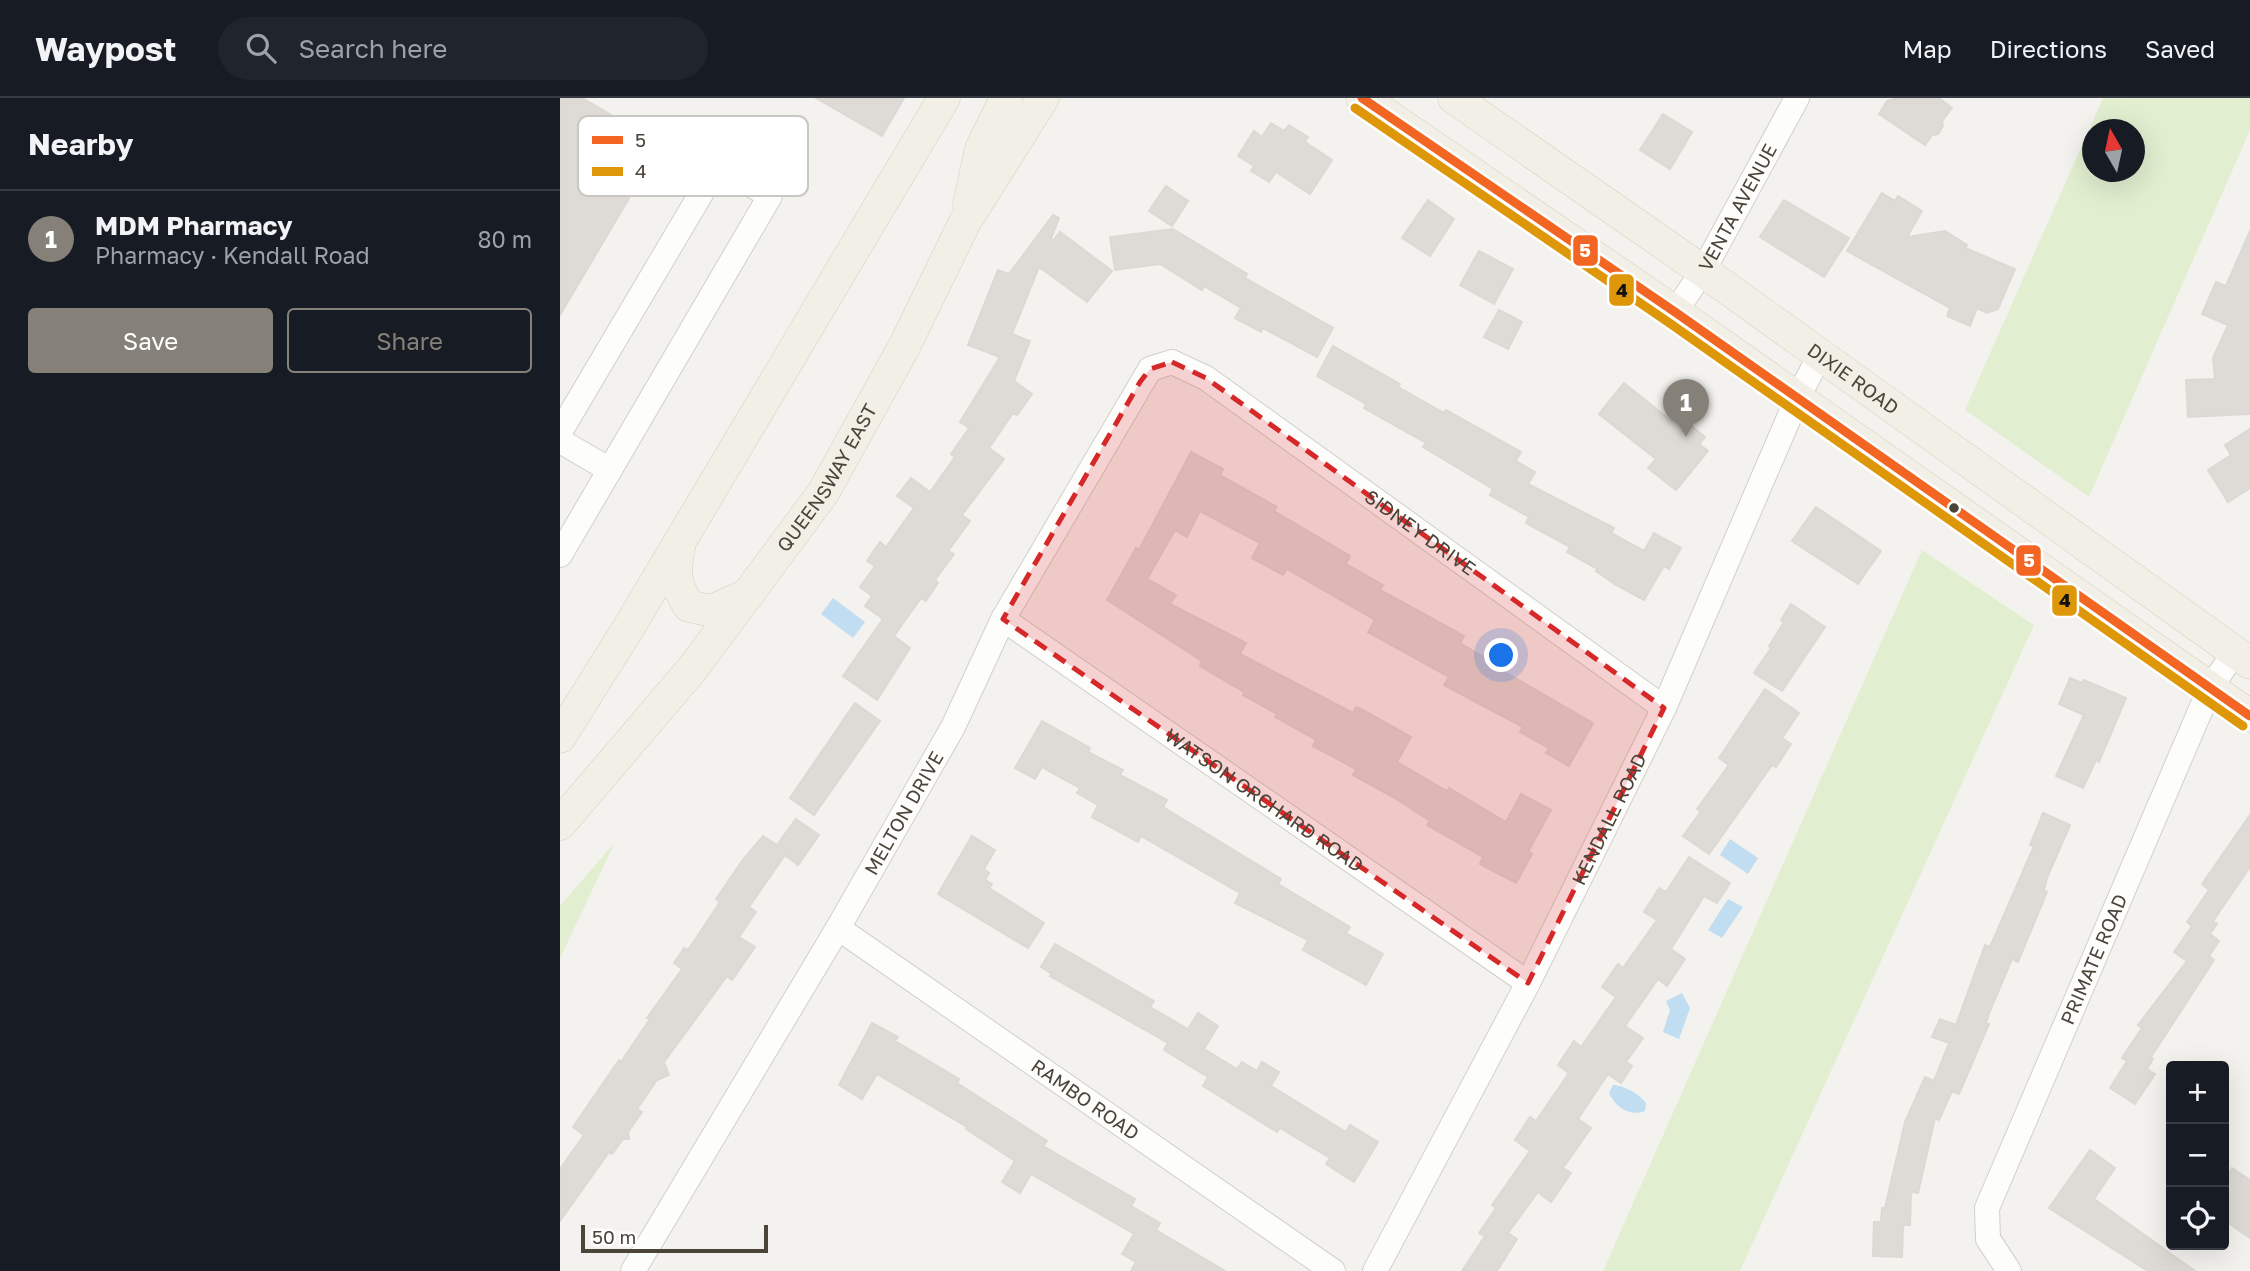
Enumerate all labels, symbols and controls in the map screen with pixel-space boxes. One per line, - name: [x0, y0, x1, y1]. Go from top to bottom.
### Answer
- search box: [218, 17, 708, 80]
- text: Waypost: [35, 29, 176, 68]
- icon: search: [242, 29, 280, 67]
- text: Search here: [298, 33, 447, 64]
- text: Map: [1903, 34, 1952, 63]
- text: Directions: [1990, 34, 2107, 63]
- text: Saved: [2145, 34, 2215, 63]
- legend: [578, 116, 808, 196]
- north arrow: [2082, 119, 2145, 182]
- text: Nearby: [28, 126, 133, 162]
- text: 5: [635, 128, 646, 151]
- street label: VENTA AVENUE: [1693, 139, 1781, 275]
- text: 4: [635, 159, 647, 182]
- text: MDM Pharmacy: [95, 210, 293, 241]
- text: 1: [45, 225, 57, 253]
- text: 80 m: [478, 225, 532, 253]
- line badge: 5: [1572, 234, 1599, 267]
- text: 5: [1579, 238, 1591, 261]
- text: Pharmacy · Kendall Road: [95, 241, 370, 269]
- line badge: 4: [1608, 273, 1635, 307]
- text: 4: [1616, 278, 1628, 301]
- button: Save: [28, 308, 273, 373]
- button: Share: [287, 308, 532, 373]
- street label: DIXIE ROAD: [1803, 338, 1904, 419]
- pin: 1: [1663, 379, 1709, 437]
- street label: QUEENSWAY EAST: [772, 399, 881, 556]
- street label: SIDNEY DRIVE: [1361, 484, 1481, 580]
- unlabelled marker: [1947, 501, 1961, 515]
- line badge: 5: [2015, 544, 2042, 577]
- text: 5: [2023, 548, 2035, 571]
- line badge: 4: [2051, 584, 2078, 617]
- text: 4: [2059, 588, 2071, 611]
- your location: [1484, 638, 1518, 672]
- street label: WATSON ORCHARD ROAD: [1161, 723, 1368, 876]
- street label: MELTON DRIVE: [859, 747, 948, 879]
- street label: KENDALL ROAD: [1566, 749, 1651, 888]
- street label: PRIMATE ROAD: [2055, 890, 2131, 1028]
- street label: RAMBO ROAD: [1027, 1054, 1144, 1144]
- map controls: [2166, 1061, 2229, 1250]
- button: +: [2166, 1061, 2229, 1124]
- button: −: [2166, 1124, 2229, 1187]
- button: locate: [2166, 1187, 2229, 1250]
- scale bar: [581, 1222, 768, 1254]
- text: 50 m: [592, 1225, 636, 1248]

